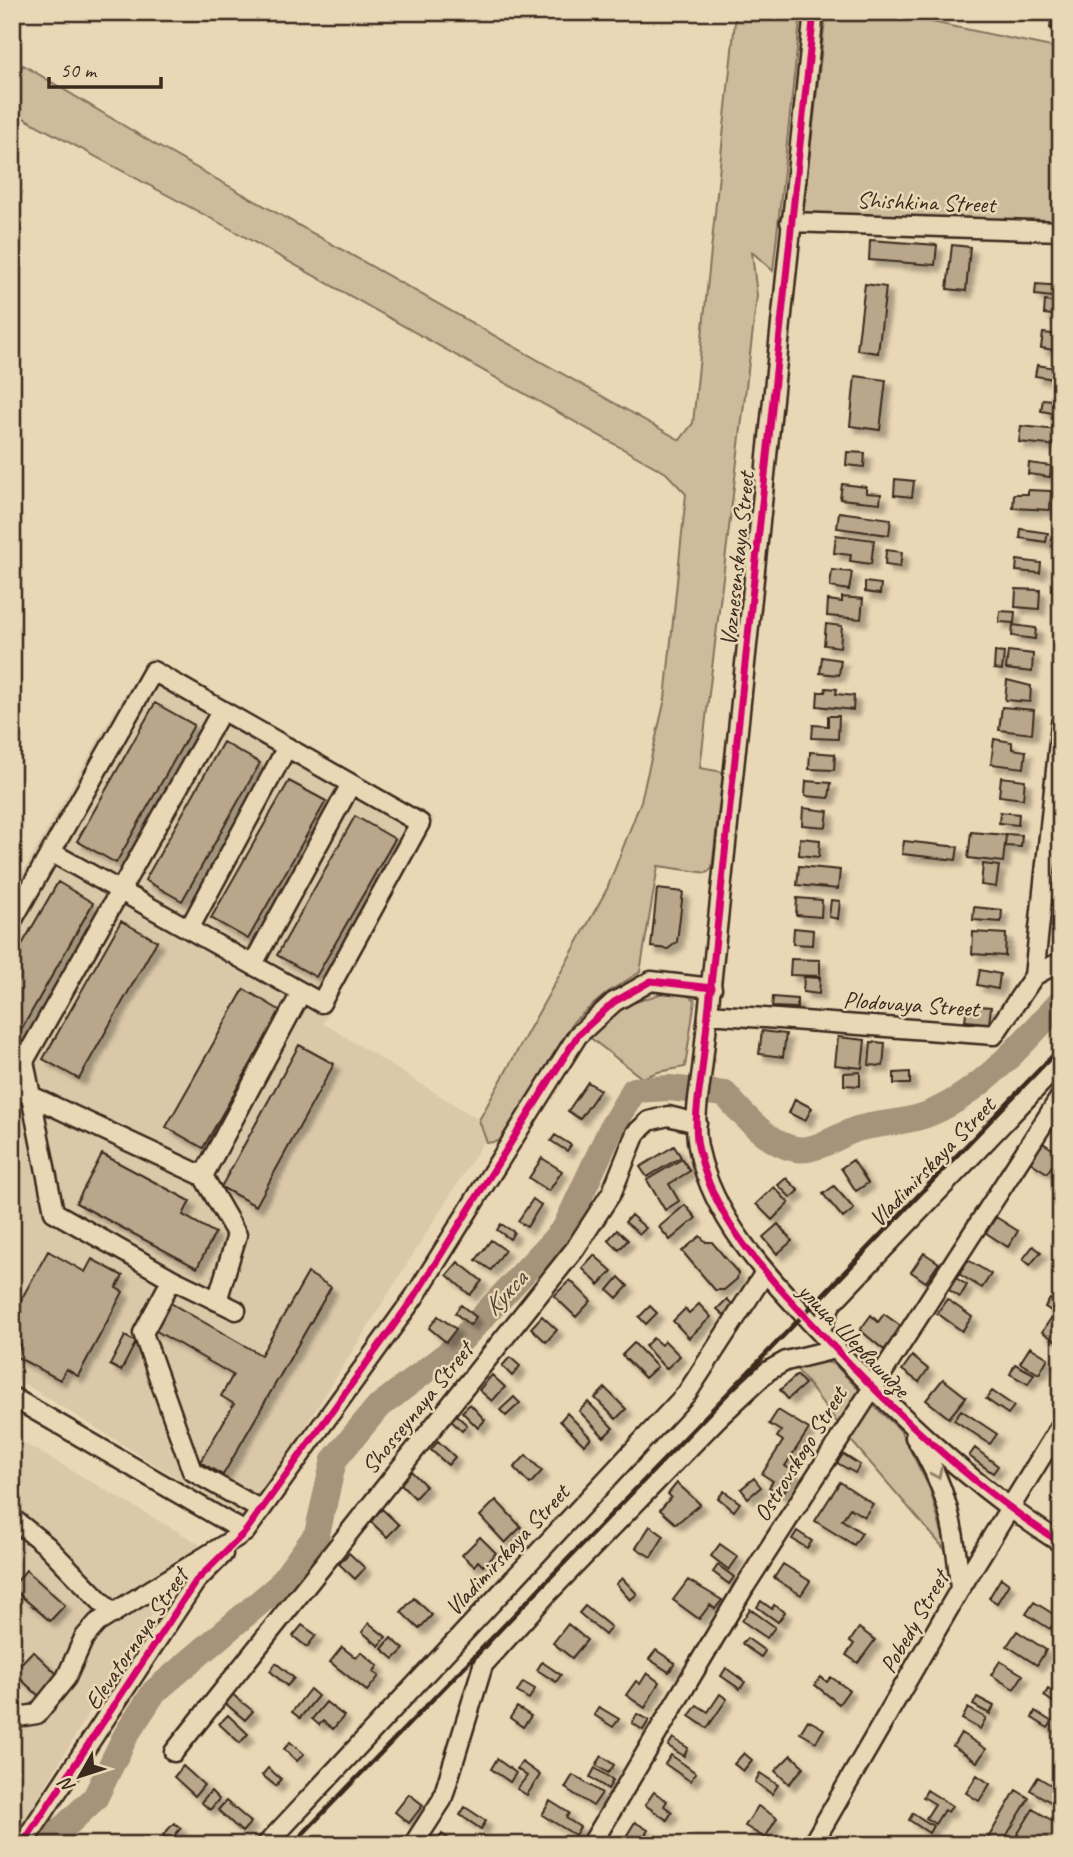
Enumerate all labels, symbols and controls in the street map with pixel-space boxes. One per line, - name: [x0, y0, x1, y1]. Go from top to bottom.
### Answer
- scale bar: [49, 46, 161, 90]
- text: 50 m: [60, 57, 98, 83]
- street label: Shishkina Street: [856, 185, 998, 219]
- street label: Voznesenskaya Street: [713, 468, 761, 648]
- street label: Plodovaya Street: [842, 984, 982, 1024]
- street label: Vladimirskaya Street: [862, 1089, 1003, 1233]
- water label: Кукса: [476, 1262, 536, 1323]
- street label: улица Шервашидзе: [790, 1275, 918, 1406]
- street label: Shosseynaya Street: [355, 1333, 481, 1480]
- street label: Ostrovskogo Street: [747, 1379, 854, 1527]
- one-way arrow: [929, 1467, 943, 1480]
- street label: Vladimirskaya Street: [438, 1476, 577, 1622]
- street label: Elevatornaya Street: [78, 1560, 196, 1716]
- street label: Pobedy Street: [873, 1563, 957, 1678]
- north arrow: [46, 1742, 116, 1812]
- text: N: [53, 1771, 81, 1798]

